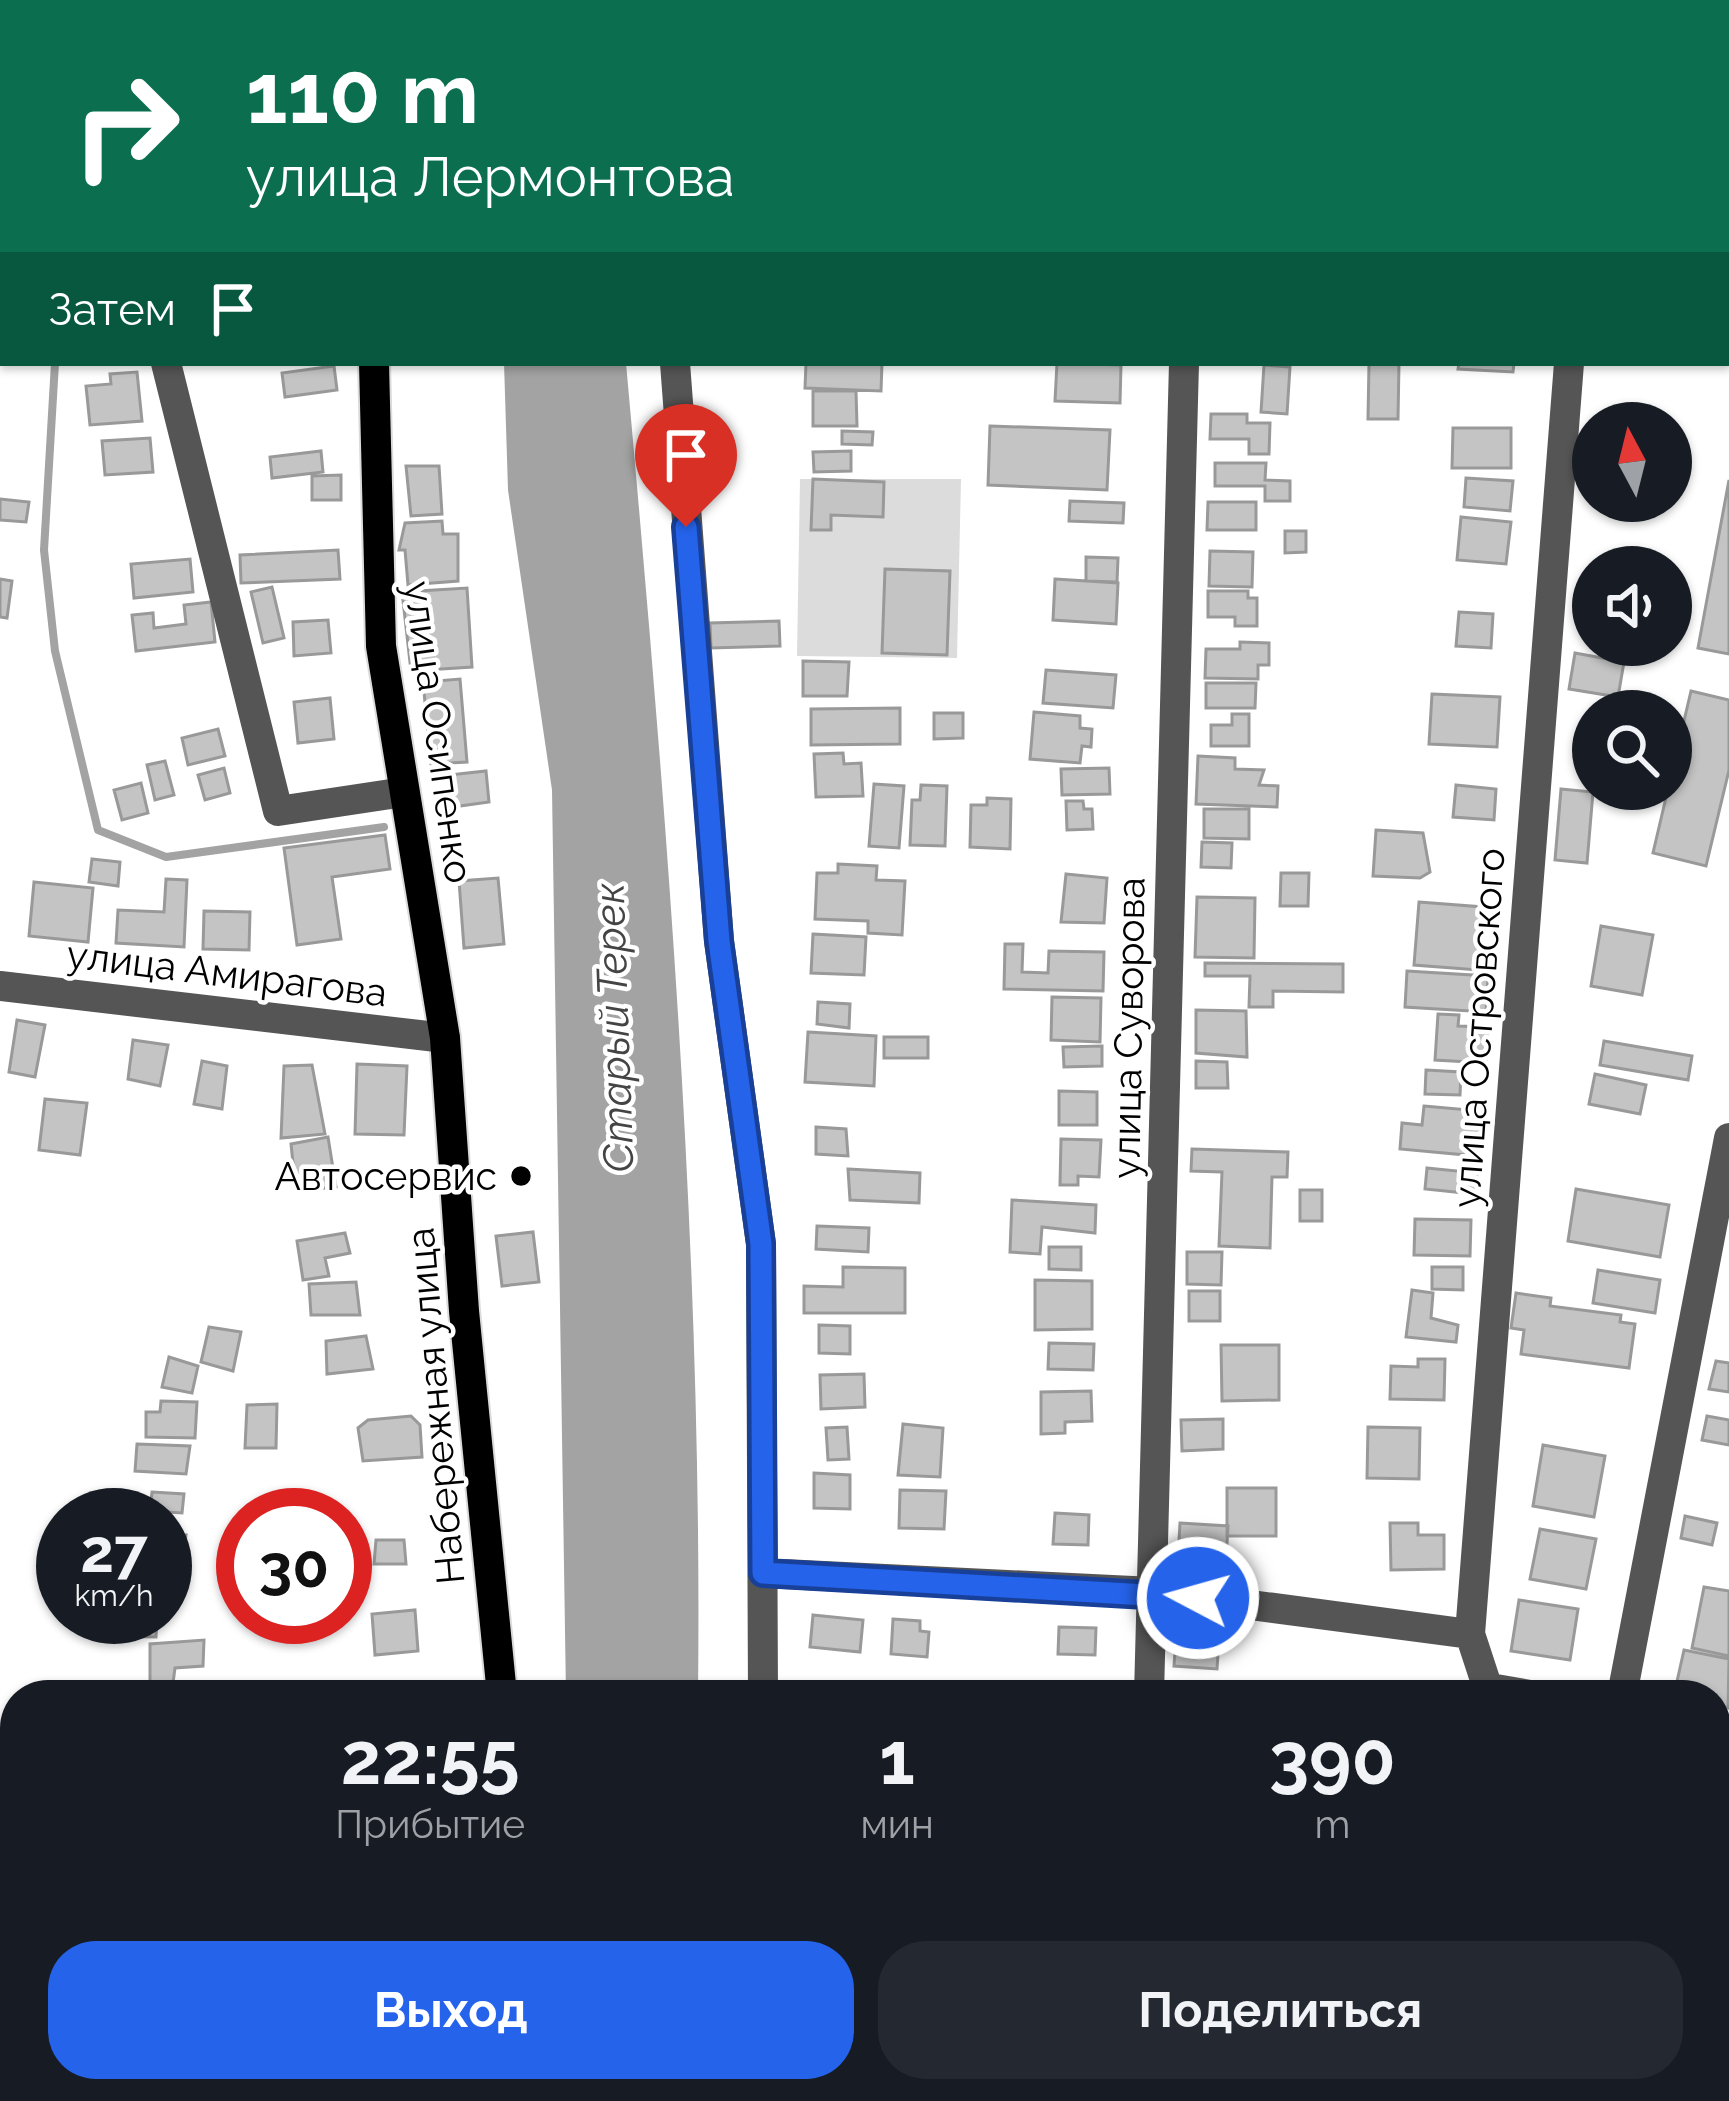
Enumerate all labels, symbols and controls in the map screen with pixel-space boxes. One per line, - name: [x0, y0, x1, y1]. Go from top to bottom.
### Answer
- text: 110 m: [246, 44, 479, 143]
- icon: right: [48, 48, 204, 204]
- text: улица Лермонтова: [246, 145, 734, 209]
- icon: arrive: [200, 276, 266, 342]
- text: Затем: [48, 283, 176, 336]
- north arrow: [1572, 402, 1692, 522]
- map controls: [1572, 402, 1692, 810]
- pin: [635, 404, 737, 527]
- icon: arrive: [653, 422, 719, 488]
- button: sound: [1572, 546, 1692, 666]
- street label: улица Осипенко: [395, 578, 483, 886]
- button: search: [1572, 690, 1692, 810]
- street label: улица Островского: [1442, 847, 1514, 1209]
- street label: улица Суворова: [1102, 877, 1154, 1179]
- water label: Старый Терек: [584, 882, 644, 1174]
- street label: улица Амирагова: [64, 931, 390, 1015]
- place label: Автосервис: [274, 1153, 497, 1199]
- marker: Автосервис: [508, 1163, 534, 1189]
- street label: Набережная улица: [397, 1226, 473, 1586]
- speed limit sign: 30: [216, 1488, 372, 1644]
- text: 27: [80, 1516, 148, 1586]
- position arrow: [1135, 1535, 1261, 1661]
- text: km/h: [74, 1578, 154, 1613]
- text: 22:55: [341, 1716, 520, 1801]
- text: 1: [879, 1716, 915, 1801]
- text: 390: [1269, 1716, 1396, 1801]
- text: Прибытие: [335, 1801, 525, 1847]
- text: мин: [860, 1801, 934, 1847]
- text: m: [1314, 1801, 1350, 1847]
- button: Выход: [48, 1941, 854, 2079]
- button: Поделиться: [878, 1941, 1683, 2079]

